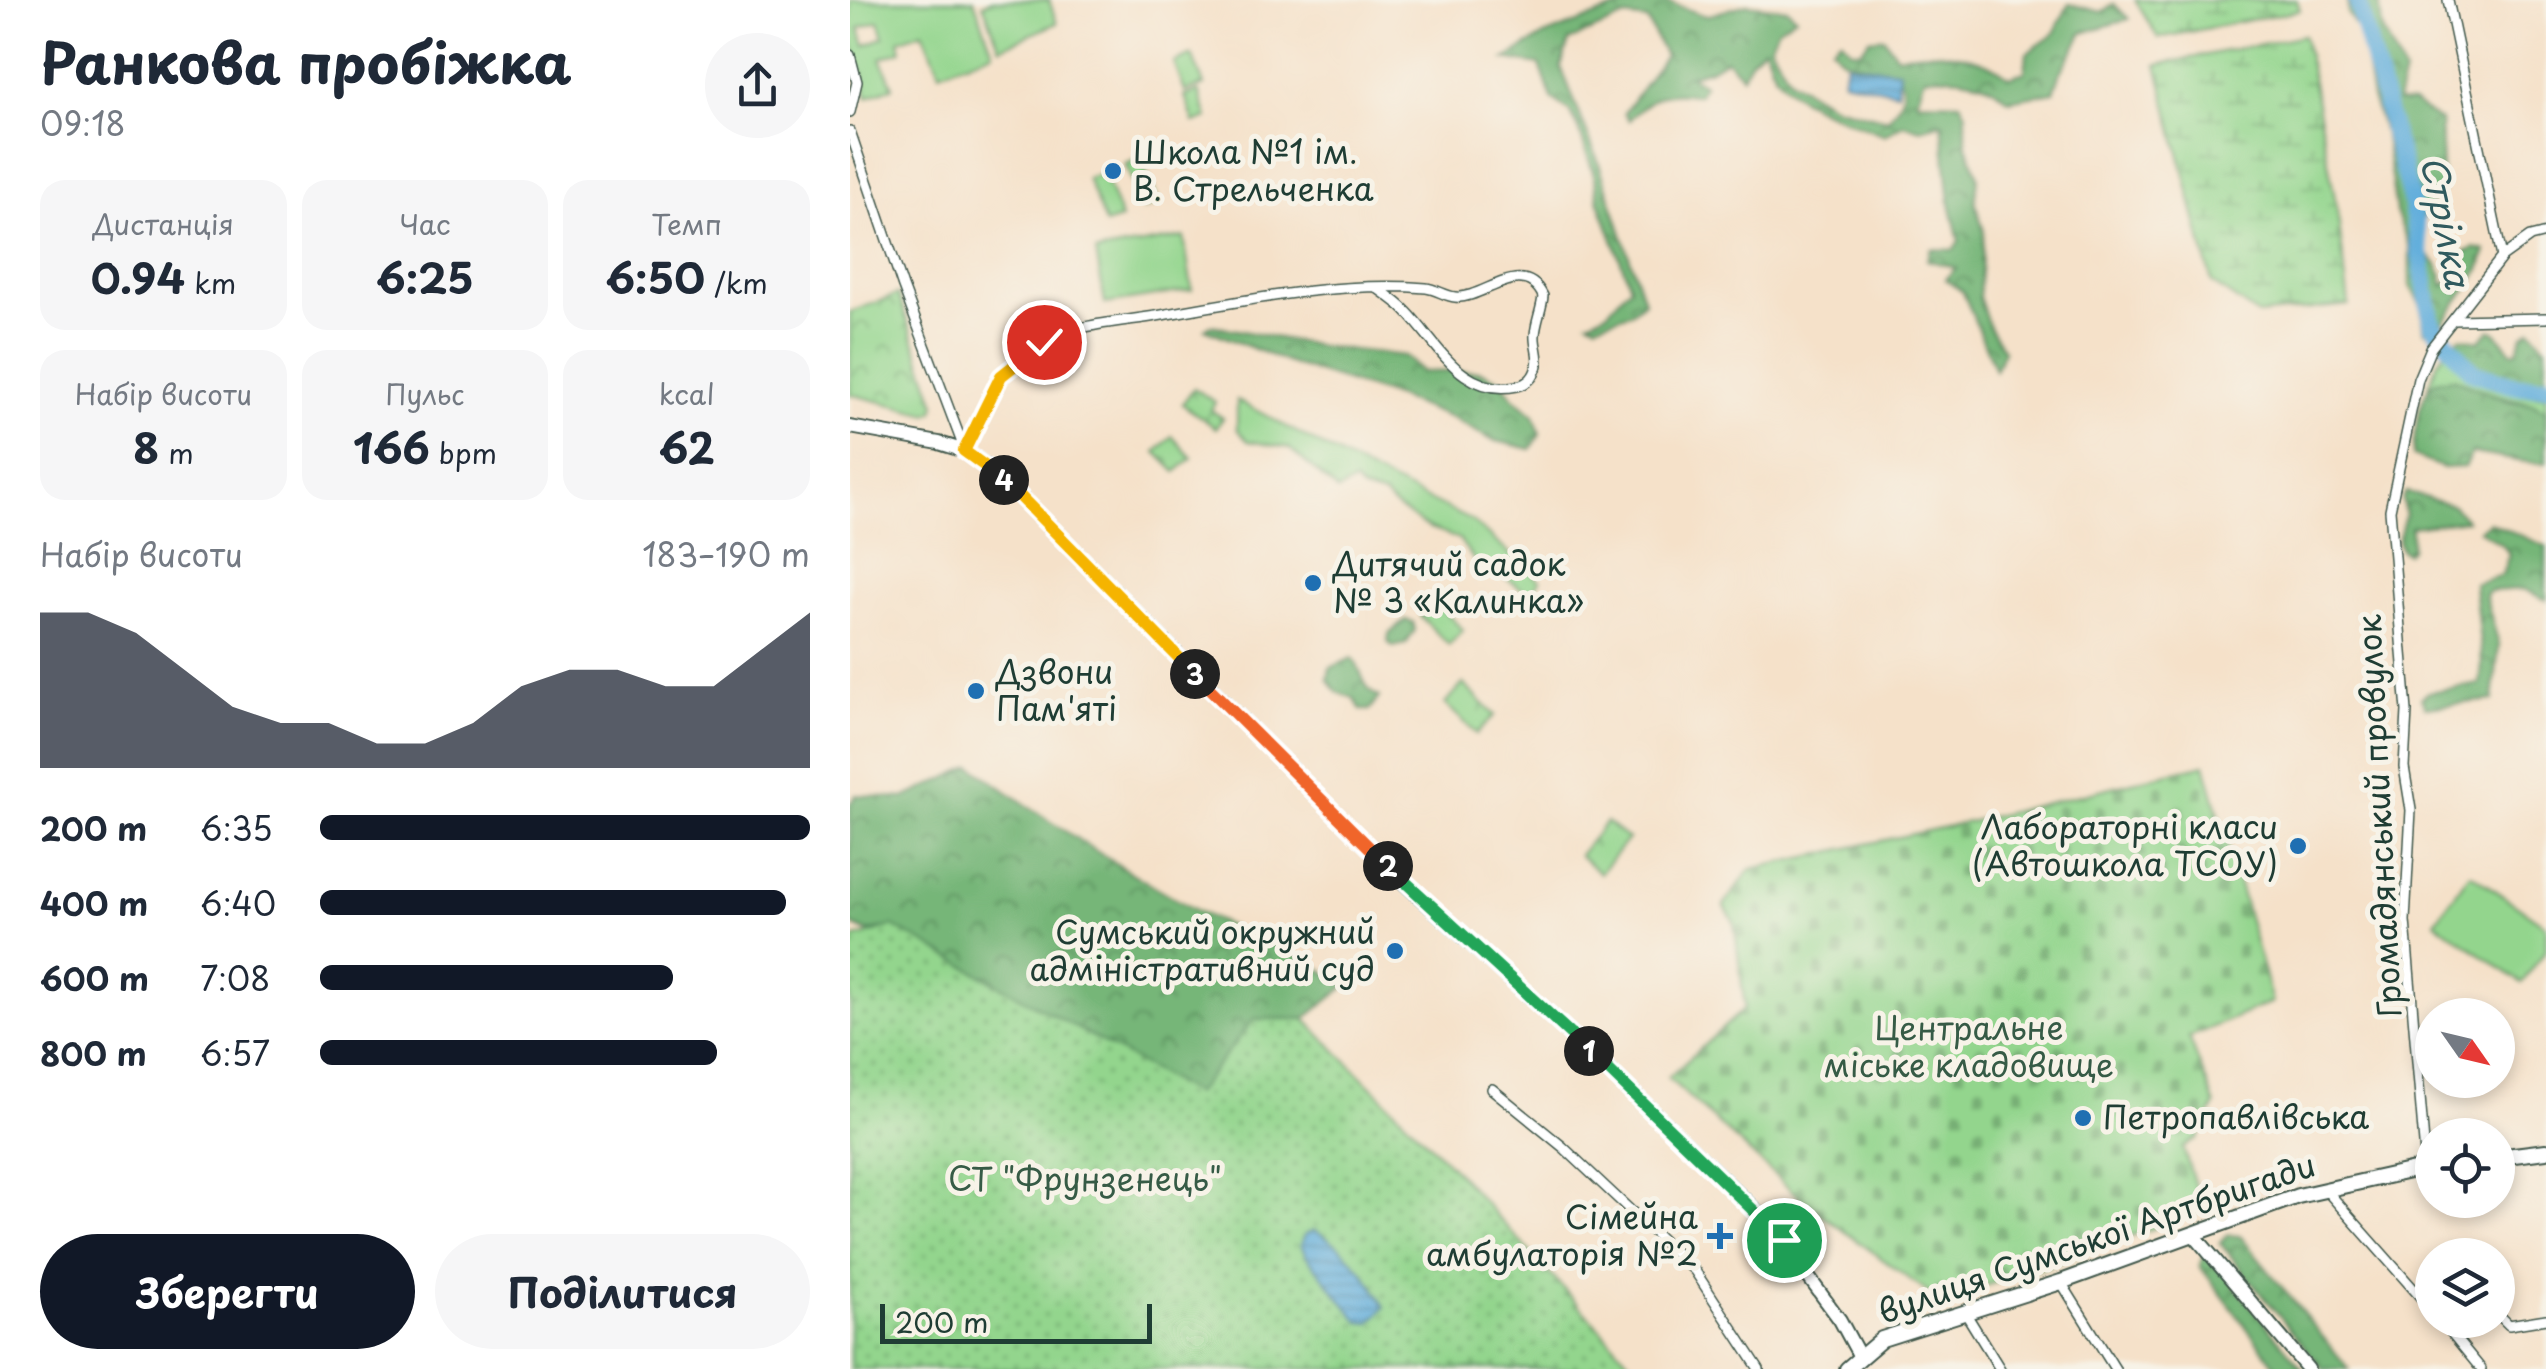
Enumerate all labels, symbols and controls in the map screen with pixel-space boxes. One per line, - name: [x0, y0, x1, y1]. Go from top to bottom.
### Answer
- text: Ранкова пробіжка: [40, 20, 572, 103]
- button: share: [705, 33, 810, 138]
- text: 09:18: [40, 99, 126, 147]
- place label: Школа №1 ім. В. Стрельченка: [1133, 127, 1374, 212]
- water label: Стрілка: [2409, 151, 2486, 293]
- marker: Школа №1 ім. В. Стрельченка: [1102, 160, 1124, 182]
- text: Дистанція: [93, 202, 234, 245]
- text: Час: [399, 202, 451, 245]
- text: Темп: [651, 202, 722, 245]
- text: 0.94: [90, 245, 185, 308]
- text: 6:25: [376, 245, 474, 308]
- text: 6:50: [605, 245, 705, 308]
- text: km: [185, 261, 236, 304]
- text: /km: [705, 261, 768, 304]
- pin: [1002, 300, 1087, 385]
- icon: check: [1017, 315, 1072, 370]
- text: Набір висоти: [75, 372, 252, 415]
- text: Пульс: [385, 372, 465, 415]
- text: kcal: [659, 372, 715, 415]
- text: 8: [133, 415, 159, 478]
- text: 166: [353, 415, 430, 478]
- text: 62: [659, 415, 715, 478]
- text: m: [159, 431, 194, 474]
- text: bpm: [430, 431, 497, 474]
- pin: 4: [979, 455, 1029, 505]
- text: 4: [994, 458, 1014, 501]
- text: Набір висоти: [40, 530, 243, 578]
- text: 183–190 m: [642, 530, 810, 578]
- place label: Дитячий садок № 3 «Калинка»: [1332, 539, 1584, 624]
- marker: Дитячий садок № 3 «Калинка»: [1302, 572, 1324, 594]
- street label: Громадянський провулок: [2343, 613, 2413, 1019]
- place label: Дзвони Пам'яті: [995, 647, 1117, 732]
- pin: 3: [1170, 649, 1220, 699]
- text: 3: [1186, 652, 1204, 695]
- marker: Дзвони Пам'яті: [965, 680, 987, 702]
- place label: Лабораторні класи (Автошкола ТСОУ): [1972, 802, 2278, 887]
- text: 200 m: [40, 804, 147, 852]
- text: 6:35: [200, 804, 273, 852]
- marker: Лабораторні класи (Автошкола ТСОУ): [2287, 835, 2309, 857]
- pin: 2: [1363, 841, 1413, 891]
- text: 2: [1378, 844, 1398, 887]
- text: 400 m: [40, 879, 148, 927]
- text: 6:40: [200, 879, 276, 927]
- place label: Сумський окружний адміністративний суд: [1030, 907, 1375, 992]
- marker: Сумський окружний адміністративний суд: [1384, 940, 1406, 962]
- text: 600 m: [40, 954, 149, 1002]
- text: 7:08: [200, 954, 270, 1002]
- north arrow: [2415, 998, 2515, 1098]
- map controls: [2415, 998, 2515, 1338]
- park label: Центральне міське кладовище: [1824, 1003, 2114, 1088]
- pin: 1: [1564, 1026, 1614, 1076]
- text: 800 m: [40, 1029, 147, 1077]
- text: 6:57: [200, 1029, 270, 1077]
- text: 1: [1582, 1029, 1596, 1072]
- place label: Петропавлівська: [2103, 1092, 2369, 1140]
- marker: Петропавлівська: [2072, 1107, 2094, 1129]
- button: locate: [2415, 1118, 2515, 1218]
- street label: вулиця Сумської Артбригади: [1871, 1140, 2322, 1335]
- park label: СТ "Фрунзенець": [948, 1154, 1222, 1202]
- place label: Сімейна амбулаторія №2: [1426, 1192, 1698, 1277]
- pin: [1742, 1198, 1827, 1283]
- icon: arrive: [1757, 1213, 1812, 1268]
- marker: Сімейна амбулаторія №2: [1707, 1223, 1733, 1249]
- button: Зберегти: [40, 1234, 415, 1349]
- button: Поділитися: [435, 1234, 810, 1349]
- button: layers: [2415, 1238, 2515, 1338]
- scale bar: [880, 1299, 1152, 1344]
- text: 200 m: [895, 1300, 988, 1343]

